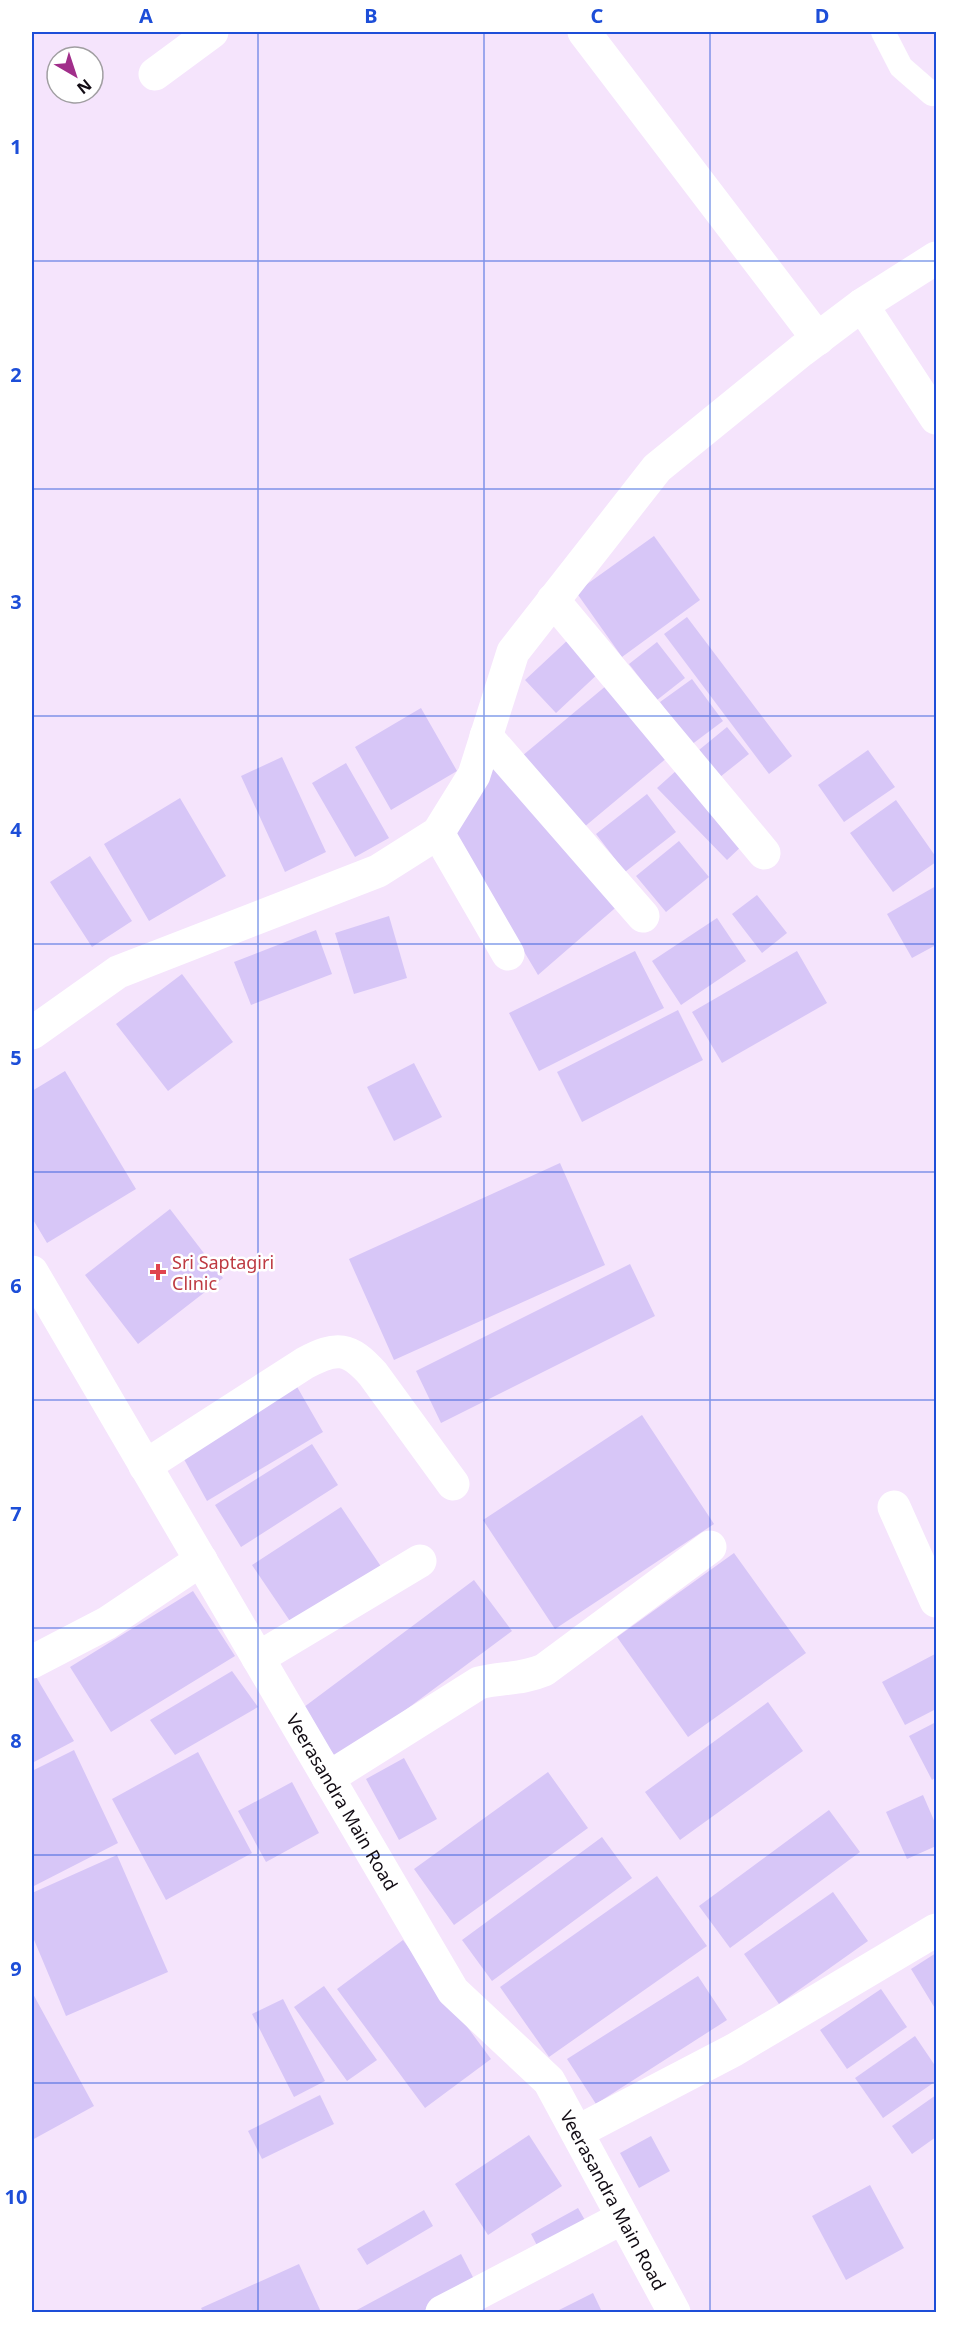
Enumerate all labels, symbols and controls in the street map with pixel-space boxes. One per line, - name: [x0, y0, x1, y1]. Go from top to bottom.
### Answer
- text: A: [139, 2, 153, 29]
- text: B: [364, 2, 378, 29]
- text: C: [591, 2, 604, 29]
- text: D: [815, 2, 829, 29]
- north arrow: [45, 45, 105, 105]
- text: N: [72, 74, 96, 99]
- text: 1: [10, 133, 22, 160]
- text: 2: [10, 361, 22, 388]
- text: 3: [10, 588, 22, 615]
- text: 4: [10, 816, 22, 843]
- text: 5: [10, 1044, 22, 1071]
- place label: Sri Saptagiri Clinic: [172, 1250, 274, 1295]
- marker: Sri Saptagiri Clinic: [149, 1263, 167, 1281]
- text: 6: [10, 1272, 22, 1299]
- text: 7: [10, 1500, 22, 1527]
- street label: Veerasandra Main Road: [281, 1709, 403, 1895]
- text: 8: [10, 1727, 22, 1754]
- text: 9: [10, 1955, 22, 1982]
- street label: Veerasandra Main Road: [555, 2106, 672, 2294]
- text: 10: [5, 2183, 27, 2210]

